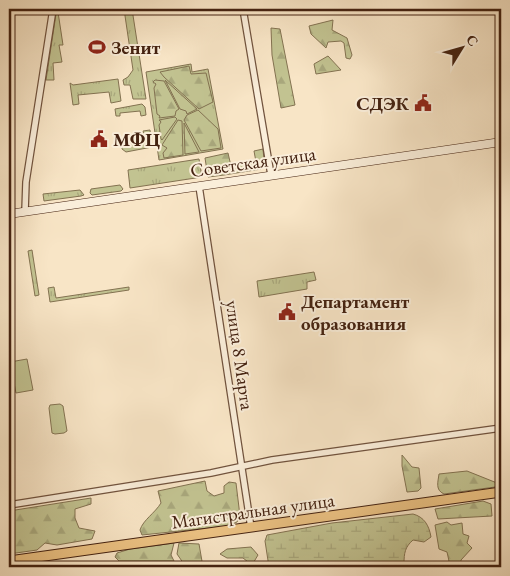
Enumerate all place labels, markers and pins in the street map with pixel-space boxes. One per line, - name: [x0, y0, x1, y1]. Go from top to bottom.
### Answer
- place label: Зенит: [111, 35, 161, 60]
- sports icon: Зенит: [87, 37, 107, 57]
- place label: СДЭК: [356, 91, 410, 116]
- public building icon: СДЭК: [413, 93, 433, 113]
- place label: МФЦ: [113, 127, 160, 152]
- public building icon: МФЦ: [89, 129, 109, 149]
- place label: Департамент образования: [301, 289, 410, 336]
- public building icon: Департамент образования: [277, 302, 297, 322]

